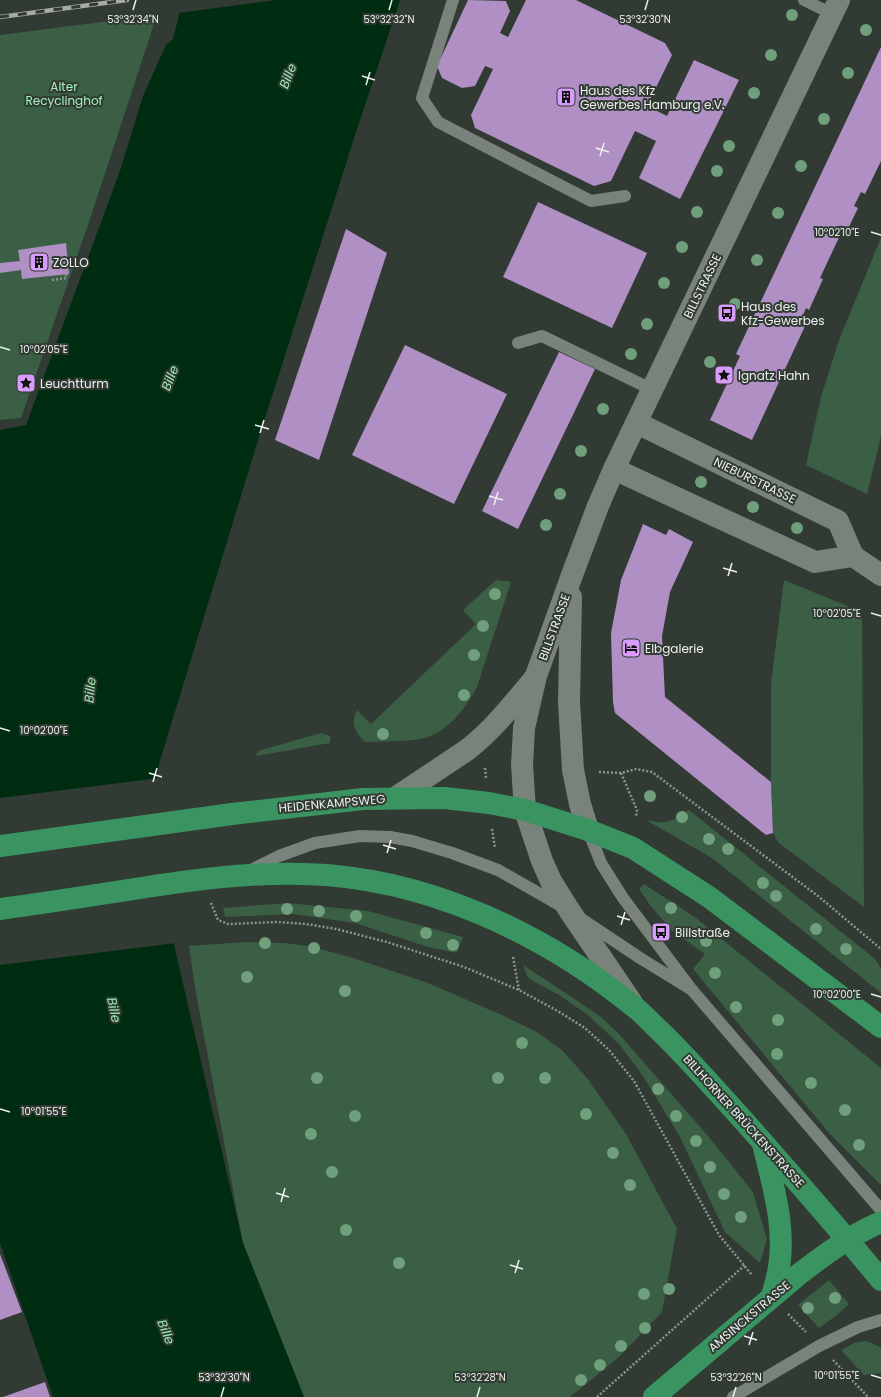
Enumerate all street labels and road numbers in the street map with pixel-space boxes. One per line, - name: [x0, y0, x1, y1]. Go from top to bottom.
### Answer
- street label: BILLSTRASSE: [679, 251, 725, 321]
- street label: NIEBURSTRASSE: [711, 453, 799, 507]
- street label: BILLSTRASSE: [534, 591, 574, 663]
- street label: HEIDENKAMPSWEG: [278, 790, 386, 816]
- street label: BILLHORNER BRÜCKENSTRASSE: [680, 1051, 808, 1191]
- street label: AMSINCKSTRASSE: [704, 1277, 794, 1355]

